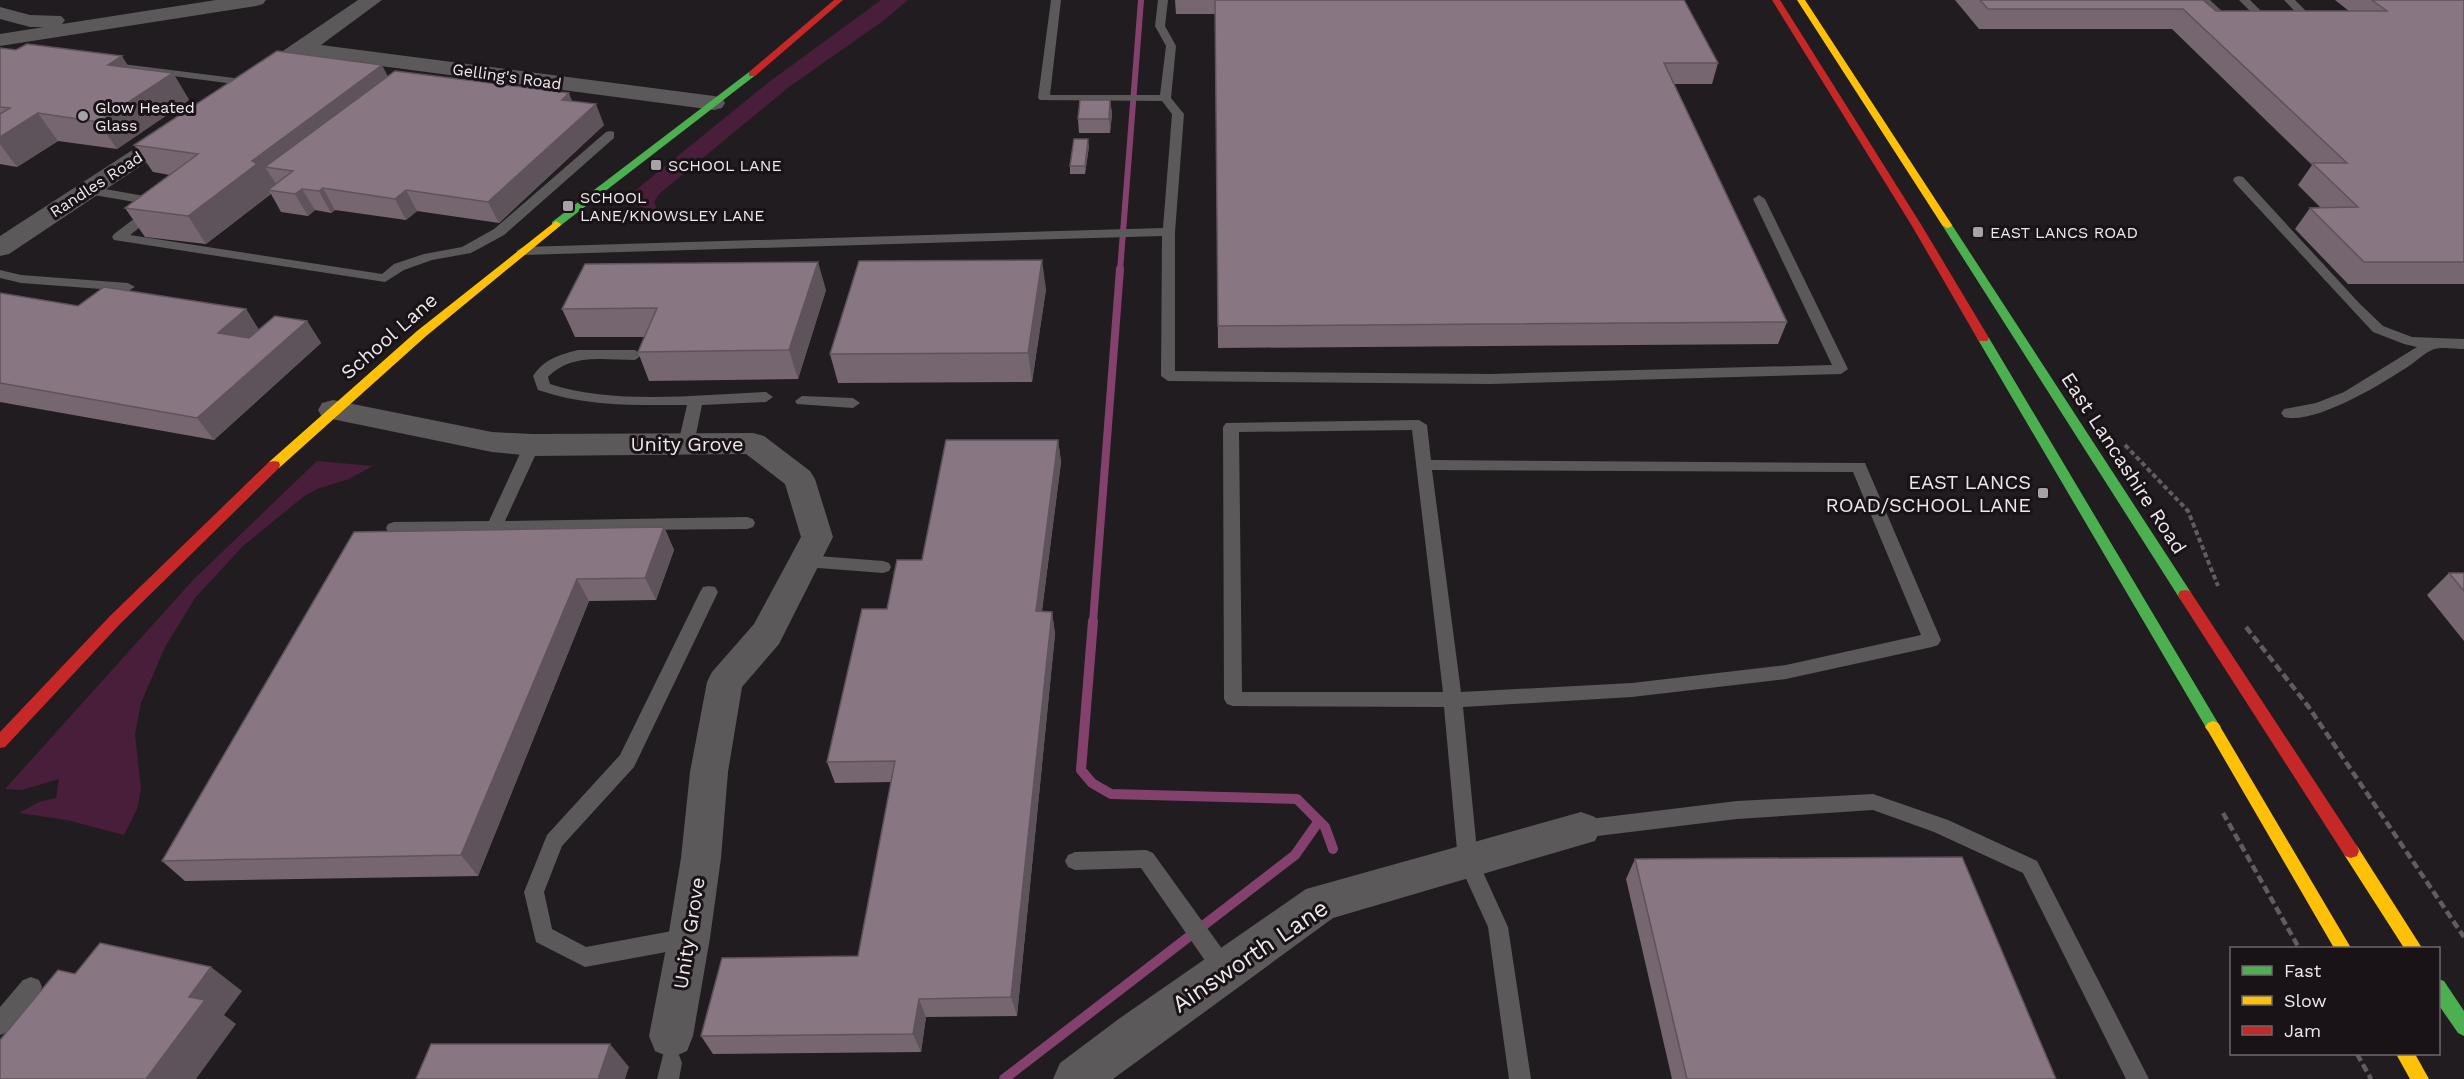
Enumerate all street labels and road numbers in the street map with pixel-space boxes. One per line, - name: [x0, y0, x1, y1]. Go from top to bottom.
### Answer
- street label: Gelling's Road: [451, 59, 563, 94]
- street label: Randles Road: [46, 147, 146, 221]
- street label: School Lane: [336, 288, 442, 384]
- street label: East Lancashire Road: [2056, 368, 2192, 558]
- street label: Unity Grove: [630, 432, 744, 456]
- street label: Unity Grove: [668, 875, 710, 991]
- street label: Ainsworth Lane: [1167, 894, 1333, 1018]

